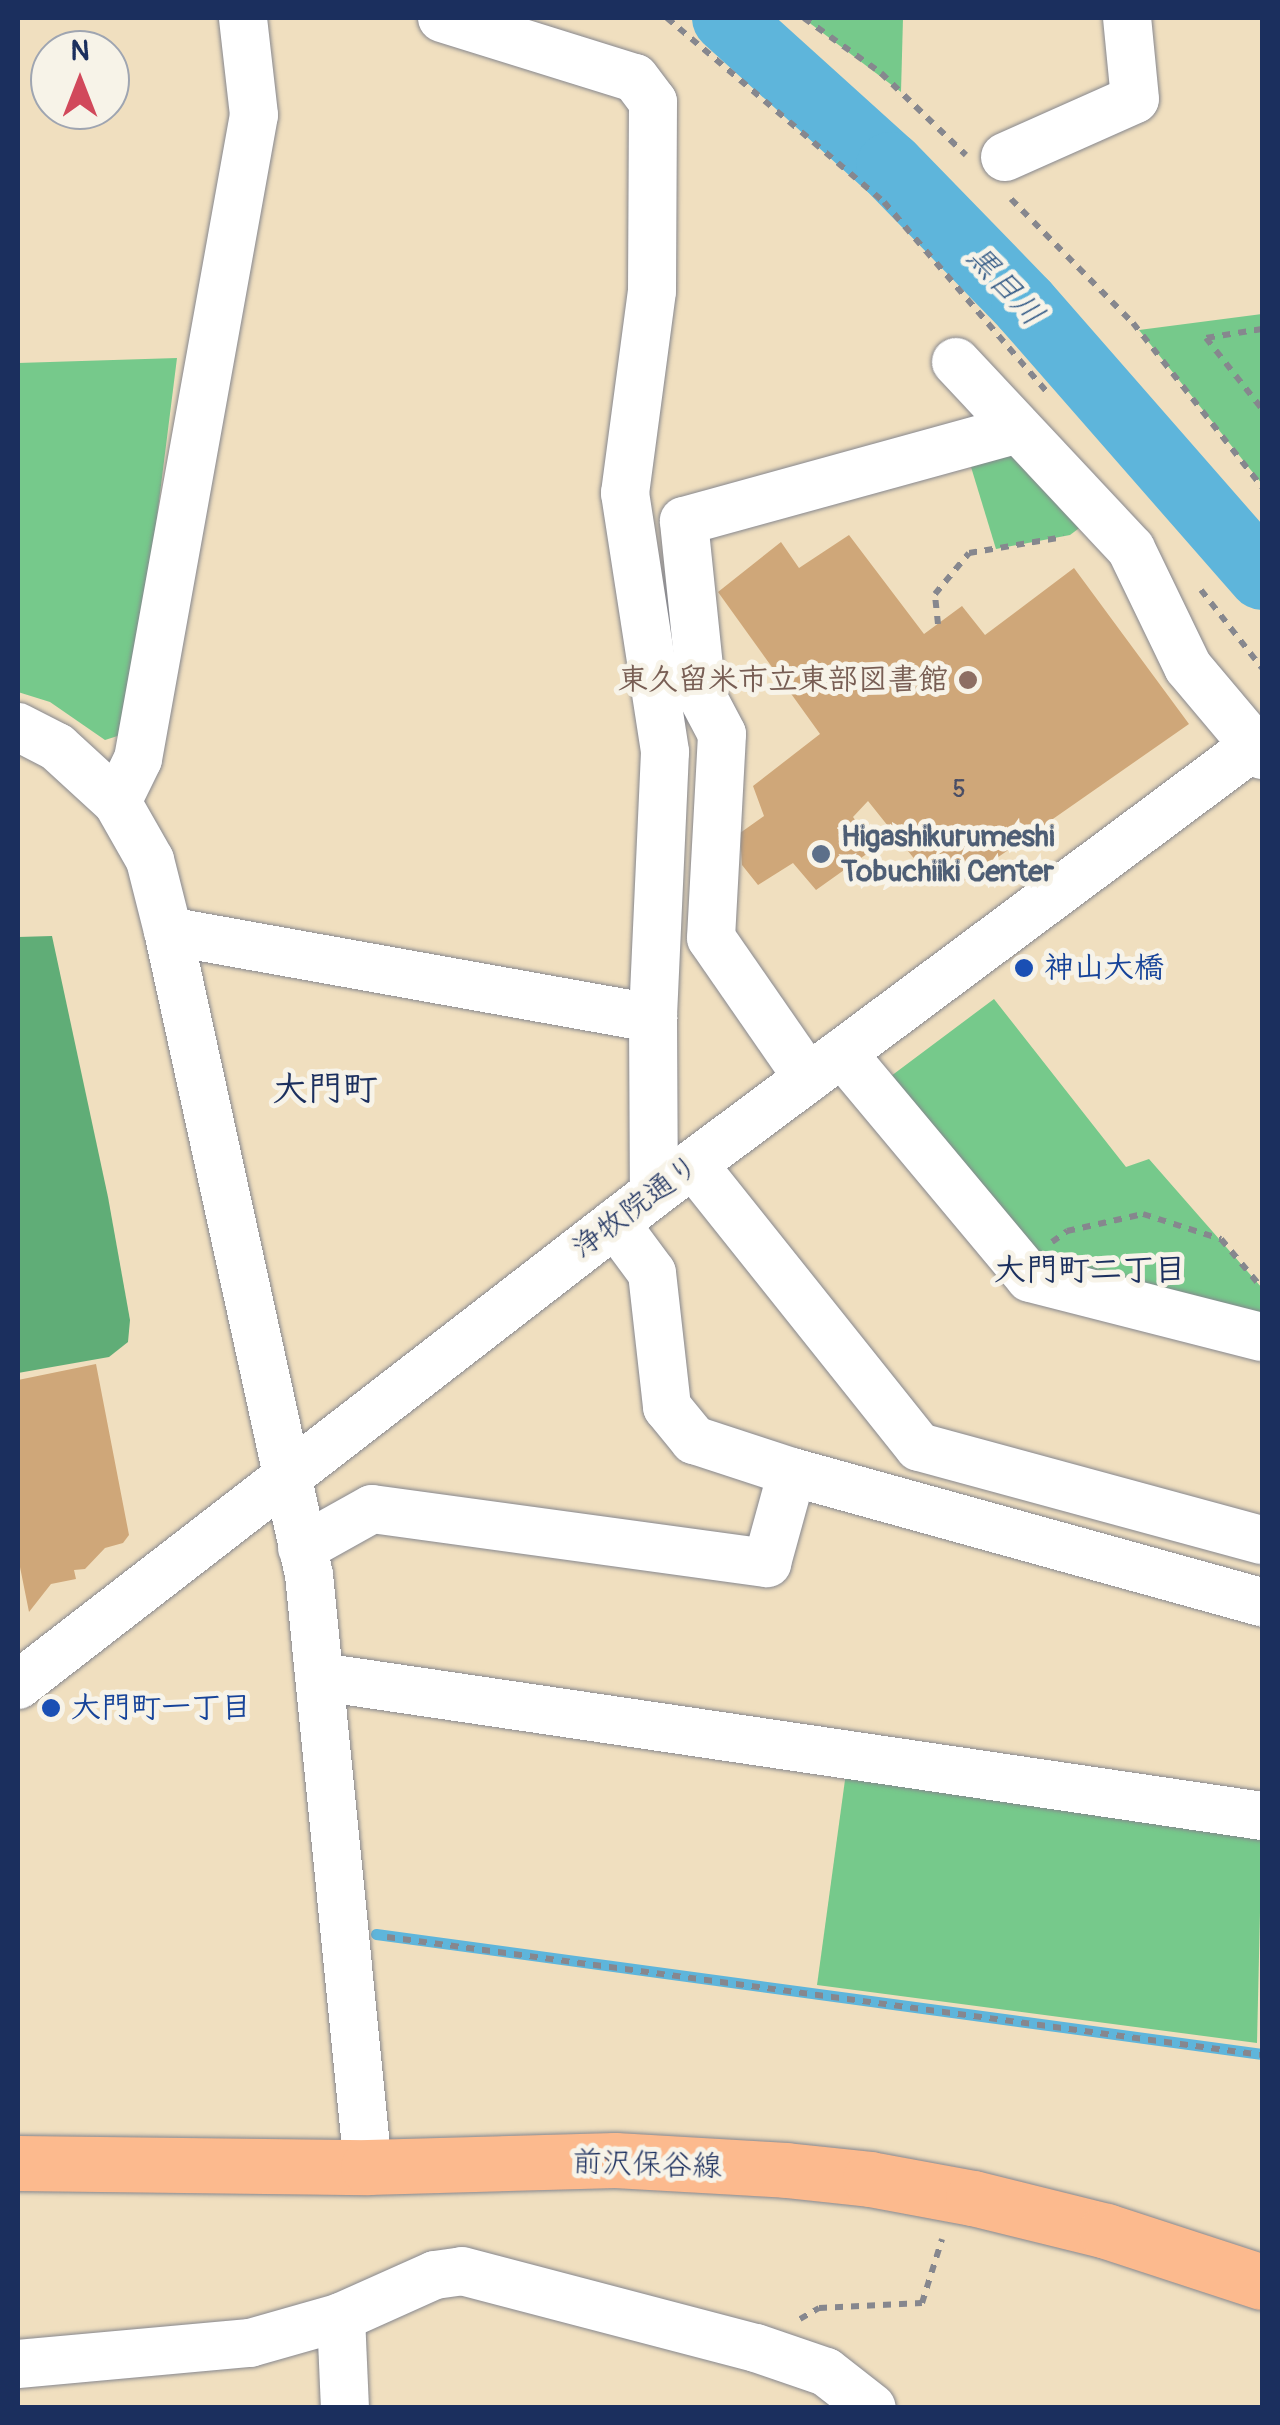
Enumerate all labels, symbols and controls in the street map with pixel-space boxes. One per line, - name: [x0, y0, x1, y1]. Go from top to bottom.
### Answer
- north arrow: [30, 30, 130, 130]
- text: N: [71, 34, 89, 69]
- water label: 黒目川: [958, 238, 1052, 334]
- place label: 東久留米市立東部図書館: [618, 662, 948, 698]
- marker: 東久留米市立東部図書館: [957, 669, 979, 691]
- house number: 5: [952, 775, 966, 805]
- place label: Higashikurumeshi Tobuchiiki Center: [841, 819, 1055, 890]
- marker: Higashikurumeshi Tobuchiiki Center: [810, 843, 832, 865]
- place label: 神山大橋: [1044, 950, 1164, 986]
- marker: 神山大橋: [1013, 957, 1035, 979]
- district label: 大門町: [273, 1068, 377, 1110]
- street label: 浄牧院通り: [565, 1147, 707, 1267]
- district label: 大門町二丁目: [994, 1251, 1186, 1289]
- place label: 大門町一丁目: [71, 1690, 251, 1726]
- marker: 大門町一丁目: [40, 1697, 62, 1719]
- street label: 前沢保谷線: [571, 2144, 723, 2186]

